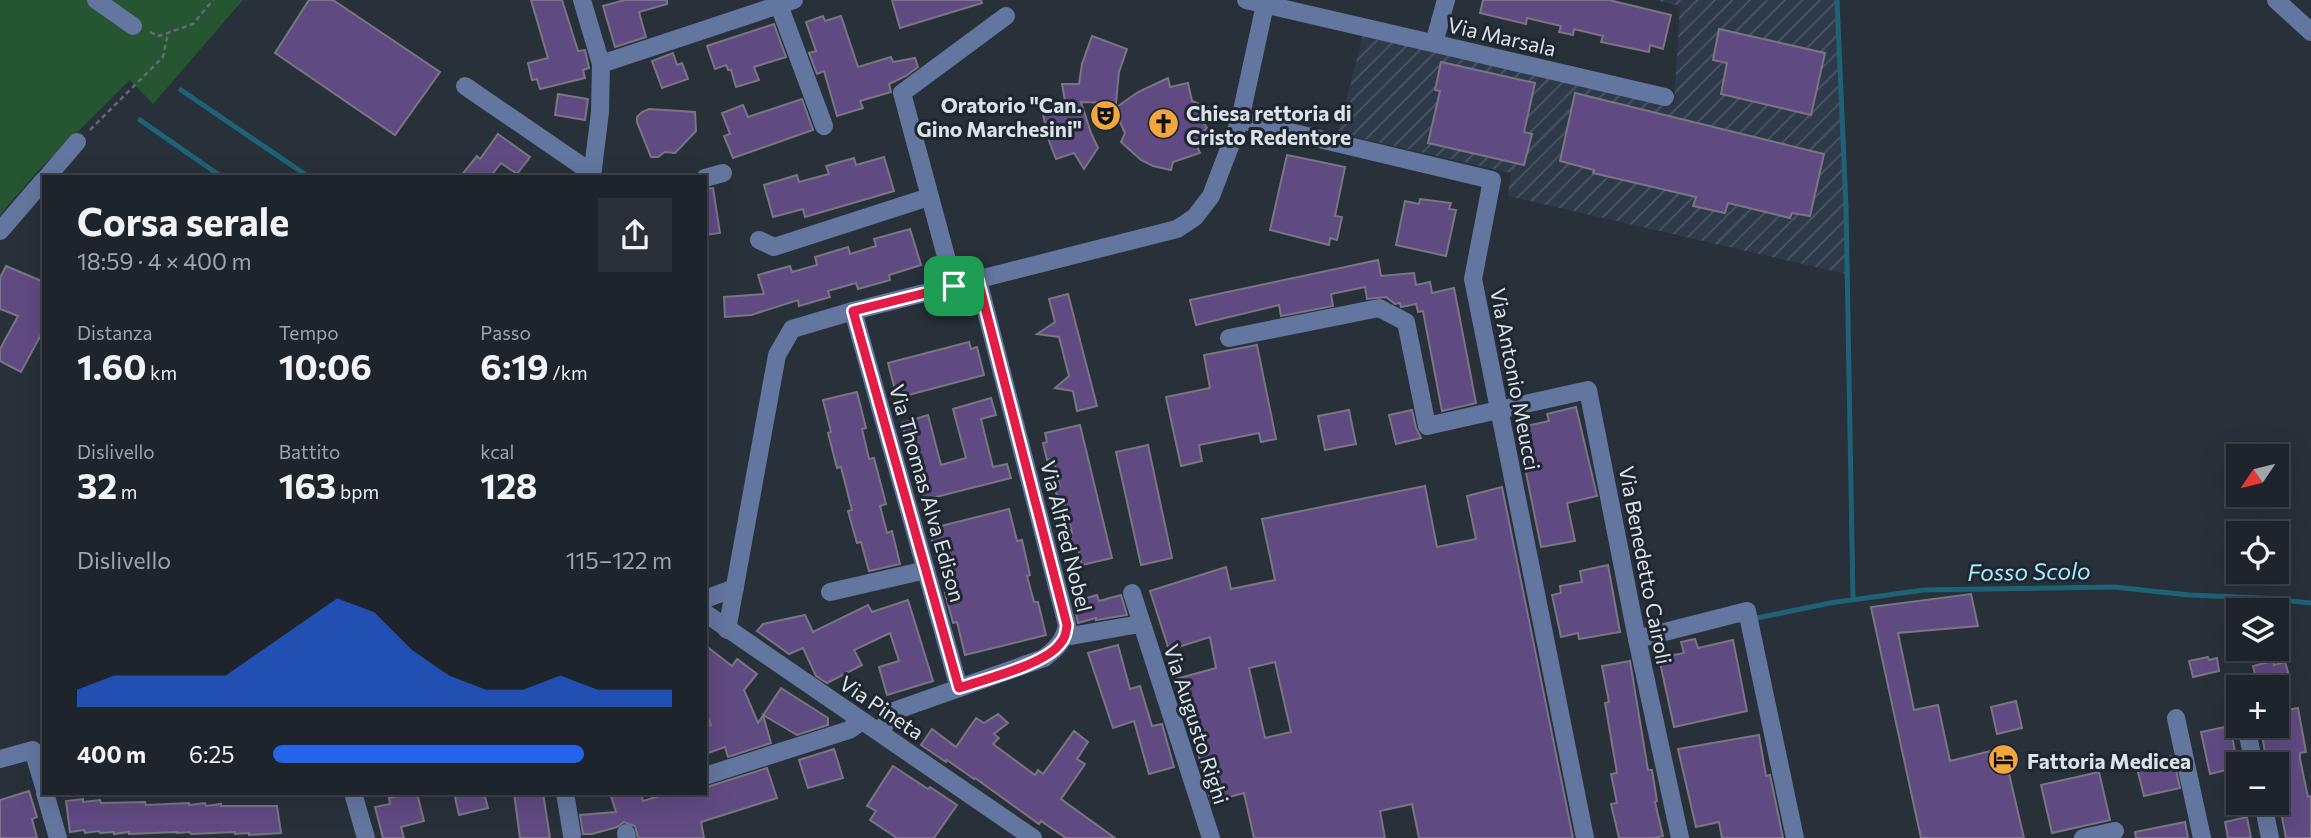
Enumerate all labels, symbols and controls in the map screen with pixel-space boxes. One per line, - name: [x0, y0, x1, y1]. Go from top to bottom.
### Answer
- street label: Via Marsala: [1445, 11, 1559, 61]
- place label: Oratorio "Can. Gino Marchesini": [917, 92, 1082, 141]
- theatre icon: Oratorio "Can. Gino Marchesini": [1088, 99, 1122, 133]
- place label: Chiesa rettoria di Cristo Redentore: [1186, 100, 1352, 149]
- church icon: Chiesa rettoria di Cristo Redentore: [1146, 107, 1180, 141]
- text: Corsa serale: [77, 197, 289, 244]
- button: share: [598, 198, 672, 272]
- text: 18:59 · 4 × 400 m: [77, 247, 252, 275]
- pin: [924, 256, 984, 316]
- icon: arrive: [935, 267, 973, 305]
- street label: Via Antonio Meucci: [1486, 286, 1546, 472]
- text: Distanza: [77, 321, 152, 344]
- text: Tempo: [279, 321, 339, 344]
- text: Passo: [480, 321, 531, 344]
- text: 1.60: [77, 344, 146, 387]
- text: 10:06: [279, 344, 372, 387]
- text: 6:19: [480, 344, 549, 387]
- text: km: [146, 361, 177, 384]
- text: /km: [549, 361, 588, 384]
- street label: Via Thomas Alva Edison: [885, 381, 971, 605]
- text: Dislivello: [77, 440, 155, 463]
- text: Battito: [279, 440, 340, 463]
- text: kcal: [480, 440, 514, 463]
- north arrow: [2226, 444, 2289, 508]
- map controls: [2226, 444, 2289, 815]
- street label: Via Alfred Nobel: [1036, 458, 1098, 614]
- text: 32: [77, 463, 117, 506]
- text: 163: [279, 463, 336, 506]
- text: 128: [480, 463, 538, 506]
- street label: Via Benedetto Cairoli: [1615, 464, 1677, 666]
- text: m: [117, 480, 137, 503]
- text: bpm: [336, 480, 379, 503]
- button: locate: [2226, 521, 2289, 584]
- text: Dislivello: [77, 546, 171, 574]
- text: 115–122 m: [566, 546, 672, 574]
- water label: Fosso Scolo: [1967, 556, 2091, 586]
- button: layers: [2226, 598, 2289, 661]
- street label: Via Augusto Righi: [1159, 641, 1235, 807]
- street label: Via Pineta: [835, 670, 929, 744]
- button: +: [2226, 675, 2289, 738]
- text: 400 m: [77, 740, 146, 768]
- text: 6:25: [189, 740, 234, 768]
- hotel icon: Fattoria Medicea: [1987, 743, 2021, 777]
- place label: Fattoria Medicea: [2027, 748, 2191, 773]
- button: −: [2226, 752, 2289, 815]

